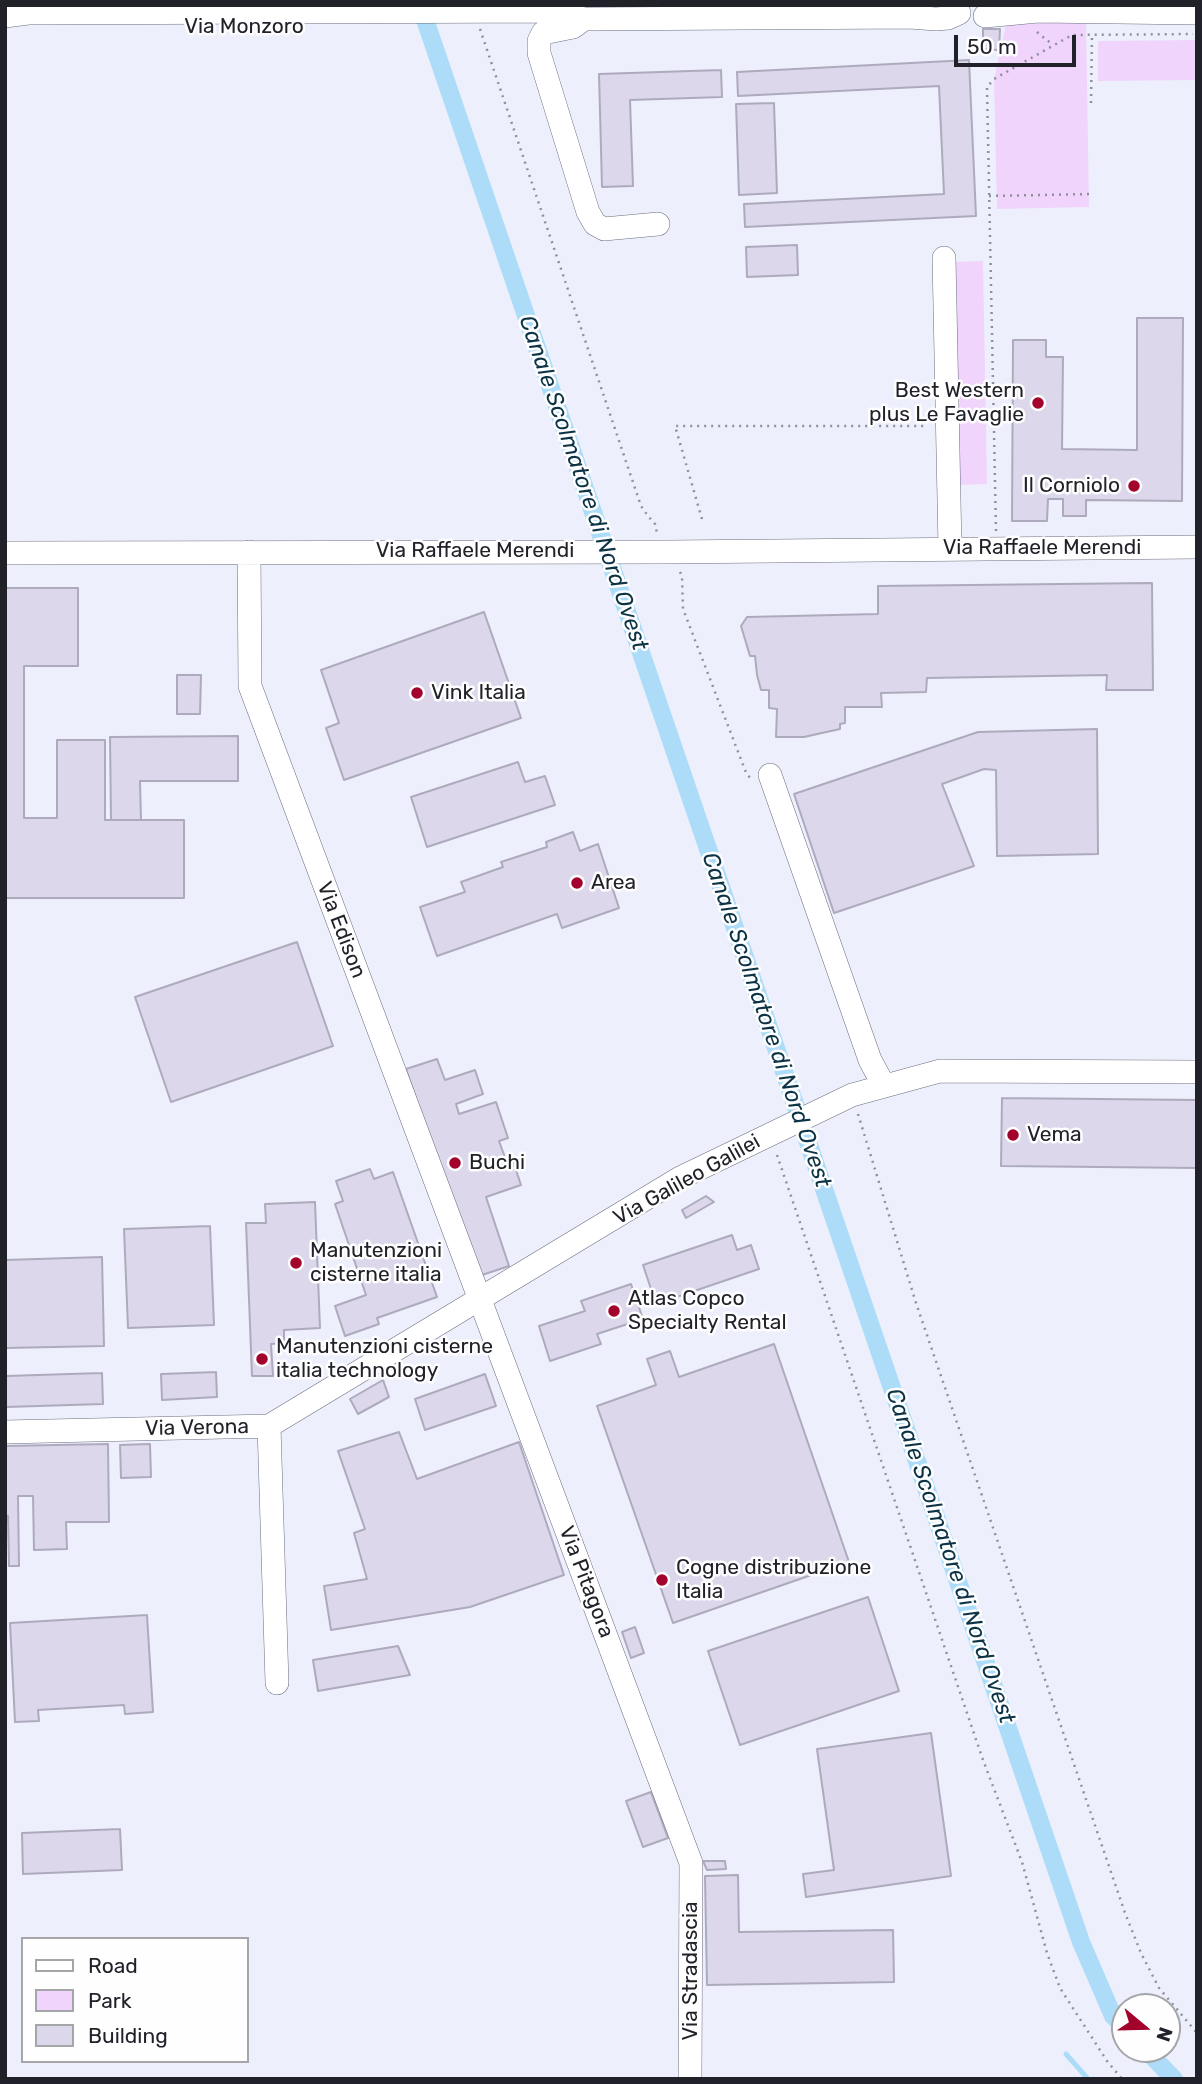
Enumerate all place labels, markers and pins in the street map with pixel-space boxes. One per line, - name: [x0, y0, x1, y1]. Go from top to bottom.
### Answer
- place label: Best Western plus Le Favaglie: [869, 378, 1024, 428]
- marker: Best Western plus Le Favaglie: [1030, 395, 1046, 411]
- place label: Il Corniolo: [1023, 473, 1120, 499]
- marker: Il Corniolo: [1126, 478, 1142, 494]
- place label: Vink Italia: [431, 680, 526, 706]
- marker: Vink Italia: [409, 685, 425, 701]
- place label: Area: [591, 870, 636, 896]
- marker: Area: [569, 875, 585, 891]
- place label: Vema: [1027, 1122, 1082, 1148]
- marker: Vema: [1005, 1127, 1021, 1143]
- place label: Buchi: [469, 1150, 525, 1176]
- marker: Buchi: [447, 1155, 463, 1171]
- place label: Manutenzioni cisterne italia: [310, 1238, 442, 1288]
- marker: Manutenzioni cisterne italia: [288, 1255, 304, 1271]
- place label: Atlas Copco Specialty Rental: [628, 1286, 787, 1336]
- marker: Atlas Copco Specialty Rental: [606, 1303, 622, 1319]
- place label: Manutenzioni cisterne italia technology: [276, 1334, 493, 1384]
- marker: Manutenzioni cisterne italia technology: [254, 1351, 270, 1367]
- place label: Cogne distribuzione Italia: [676, 1555, 871, 1605]
- marker: Cogne distribuzione Italia: [654, 1572, 670, 1588]

